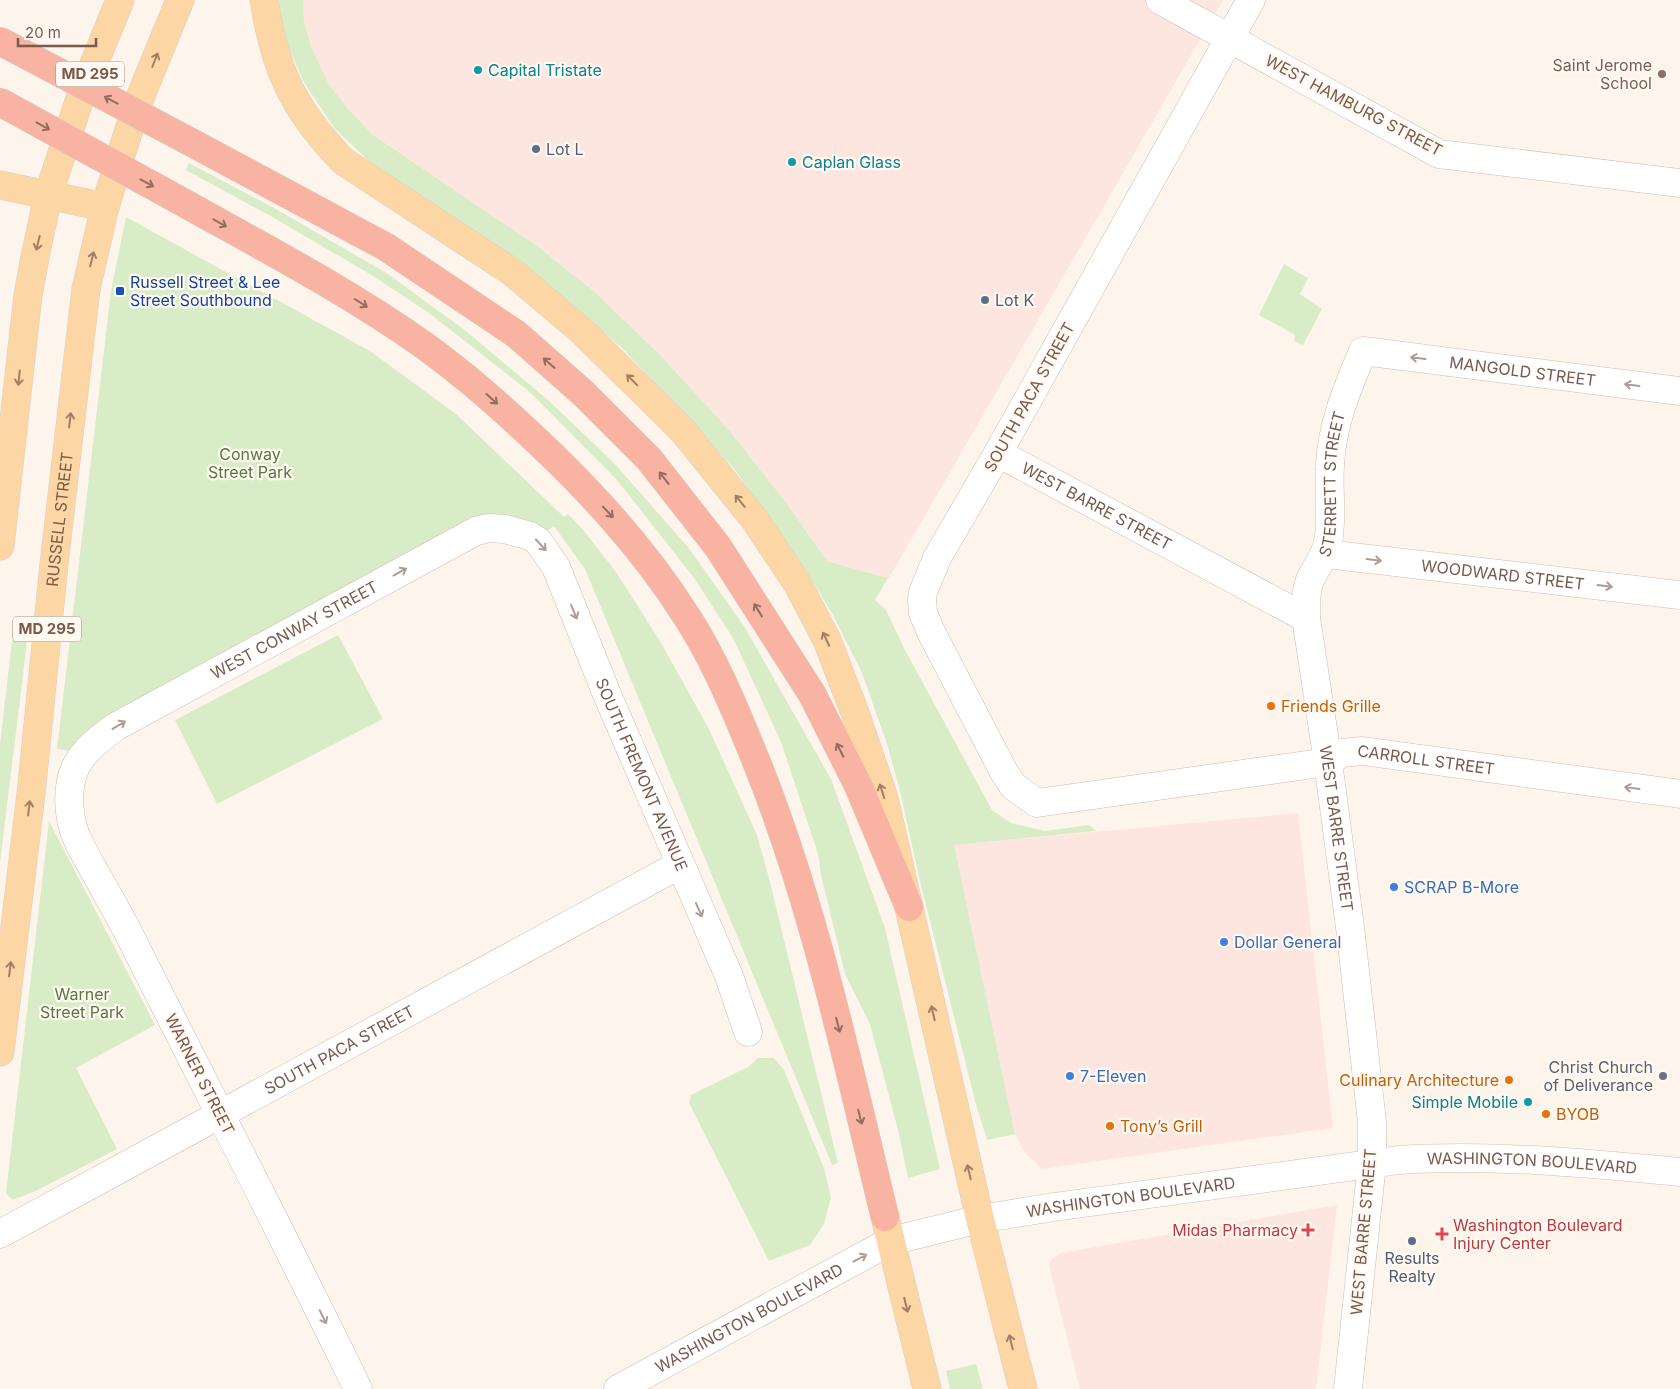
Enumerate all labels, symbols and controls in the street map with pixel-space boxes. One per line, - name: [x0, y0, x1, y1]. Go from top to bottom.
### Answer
- scale bar: [18, 15, 95, 47]
- text: 20 m: [25, 23, 61, 42]
- street label: WEST HAMBURG STREET: [1262, 50, 1446, 160]
- one-way arrow: [151, 52, 160, 68]
- place label: Saint Jerome School: [1553, 55, 1652, 93]
- place label: Capital Tristate: [488, 60, 602, 80]
- road number: MD 295: [56, 62, 124, 86]
- marker: Capital Tristate: [472, 64, 484, 76]
- marker: Saint Jerome School: [1656, 68, 1668, 80]
- one-way arrow: [104, 95, 119, 104]
- one-way arrow: [35, 121, 50, 131]
- place label: Lot L: [546, 139, 583, 159]
- marker: Lot L: [530, 143, 542, 155]
- place label: Caplan Glass: [802, 152, 901, 172]
- marker: Caplan Glass: [786, 156, 798, 168]
- one-way arrow: [139, 179, 154, 188]
- one-way arrow: [212, 218, 226, 228]
- one-way arrow: [33, 235, 42, 251]
- one-way arrow: [88, 251, 97, 267]
- place label: Russell Street & Lee Street Southbound: [130, 272, 280, 310]
- marker: Russell Street & Lee Street Southbound: [114, 285, 126, 297]
- place label: Lot K: [995, 290, 1034, 310]
- marker: Lot K: [979, 294, 991, 306]
- one-way arrow: [354, 298, 368, 308]
- street label: SOUTH PACA STREET: [980, 319, 1078, 475]
- street label: MANGOLD STREET: [1448, 352, 1597, 390]
- one-way arrow: [1411, 353, 1427, 363]
- one-way arrow: [543, 357, 556, 369]
- one-way arrow: [14, 370, 24, 386]
- one-way arrow: [625, 374, 638, 386]
- one-way arrow: [1624, 380, 1640, 390]
- one-way arrow: [485, 393, 498, 405]
- street label: STERRETT STREET: [1314, 409, 1349, 560]
- one-way arrow: [65, 412, 75, 428]
- park label: Conway Street Park: [208, 444, 292, 482]
- street label: RUSSELL STREET: [42, 451, 77, 588]
- street label: WEST BARRE STREET: [1018, 458, 1175, 554]
- one-way arrow: [658, 472, 669, 485]
- one-way arrow: [734, 495, 745, 508]
- one-way arrow: [602, 506, 614, 519]
- one-way arrow: [535, 539, 547, 552]
- one-way arrow: [1366, 555, 1382, 565]
- street label: WOODWARD STREET: [1420, 555, 1586, 594]
- one-way arrow: [392, 567, 407, 576]
- street label: WEST CONWAY STREET: [207, 576, 381, 683]
- one-way arrow: [1597, 581, 1613, 591]
- one-way arrow: [570, 604, 579, 619]
- one-way arrow: [752, 604, 762, 618]
- road number: MD 295: [13, 616, 81, 642]
- one-way arrow: [821, 632, 830, 647]
- street label: SOUTH FREMONT AVENUE: [591, 675, 692, 874]
- place label: Friends Grille: [1281, 696, 1381, 716]
- marker: Friends Grille: [1265, 700, 1277, 712]
- one-way arrow: [112, 720, 126, 730]
- street label: CARROLL STREET: [1356, 740, 1496, 779]
- one-way arrow: [835, 743, 844, 758]
- street label: WEST BARRE STREET: [1316, 744, 1358, 913]
- one-way arrow: [1624, 782, 1640, 792]
- one-way arrow: [876, 783, 886, 799]
- one-way arrow: [24, 800, 34, 816]
- place label: SCRAP B-More: [1404, 877, 1519, 897]
- marker: SCRAP B-More: [1388, 881, 1400, 893]
- one-way arrow: [695, 902, 705, 917]
- place label: Dollar General: [1234, 932, 1341, 952]
- marker: Dollar General: [1218, 936, 1230, 948]
- one-way arrow: [5, 961, 15, 977]
- park label: Warner Street Park: [40, 984, 124, 1022]
- street label: SOUTH PACA STREET: [261, 1001, 418, 1099]
- one-way arrow: [928, 1006, 937, 1022]
- street label: WARNER STREET: [161, 1010, 239, 1138]
- one-way arrow: [834, 1016, 843, 1032]
- place label: Christ Church of Deliverance: [1543, 1057, 1653, 1095]
- place label: 7-Eleven: [1080, 1066, 1146, 1086]
- marker: 7-Eleven: [1064, 1070, 1076, 1082]
- place label: Culinary Architecture: [1339, 1070, 1499, 1090]
- marker: Christ Church of Deliverance: [1657, 1070, 1669, 1082]
- marker: Culinary Architecture: [1503, 1074, 1515, 1086]
- place label: Simple Mobile: [1411, 1092, 1518, 1112]
- marker: Simple Mobile: [1522, 1096, 1534, 1108]
- place label: BYOB: [1556, 1104, 1600, 1124]
- marker: BYOB: [1540, 1108, 1552, 1120]
- one-way arrow: [856, 1109, 866, 1125]
- place label: Tony’s Grill: [1120, 1116, 1203, 1136]
- marker: Tony’s Grill: [1104, 1120, 1116, 1132]
- street label: WEST BARRE STREET: [1346, 1148, 1380, 1316]
- street label: WASHINGTON BOULEVARD: [1427, 1148, 1638, 1178]
- one-way arrow: [964, 1164, 973, 1180]
- street label: WASHINGTON BOULEVARD: [1025, 1172, 1236, 1221]
- place label: Washington Boulevard Injury Center: [1453, 1215, 1622, 1253]
- place label: Midas Pharmacy: [1172, 1220, 1298, 1240]
- marker: Midas Pharmacy: [1302, 1224, 1314, 1236]
- marker: Washington Boulevard Injury Center: [1435, 1227, 1449, 1241]
- marker: Results Realty: [1406, 1235, 1418, 1247]
- place label: Results Realty: [1385, 1248, 1439, 1286]
- one-way arrow: [852, 1253, 867, 1263]
- street label: WASHINGTON BOULEVARD: [652, 1259, 846, 1377]
- one-way arrow: [902, 1297, 912, 1313]
- one-way arrow: [319, 1309, 328, 1324]
- one-way arrow: [1006, 1334, 1015, 1350]

